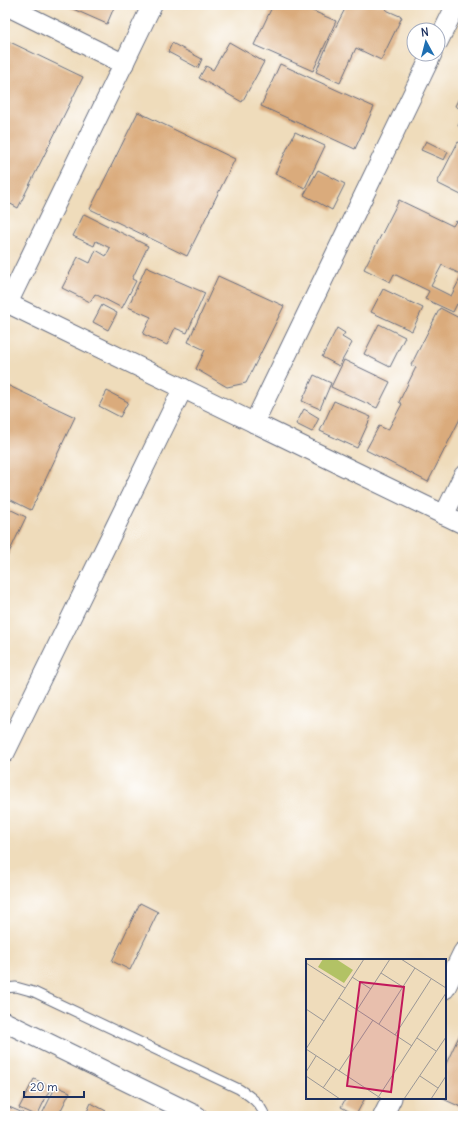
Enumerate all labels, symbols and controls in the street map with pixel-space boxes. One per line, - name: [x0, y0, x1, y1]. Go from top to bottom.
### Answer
- north arrow: [406, 22, 446, 62]
- text: N: [420, 25, 429, 39]
- inset map: [306, 959, 446, 1099]
- scale bar: [24, 1073, 84, 1099]
- text: 20 m: [30, 1079, 58, 1094]

